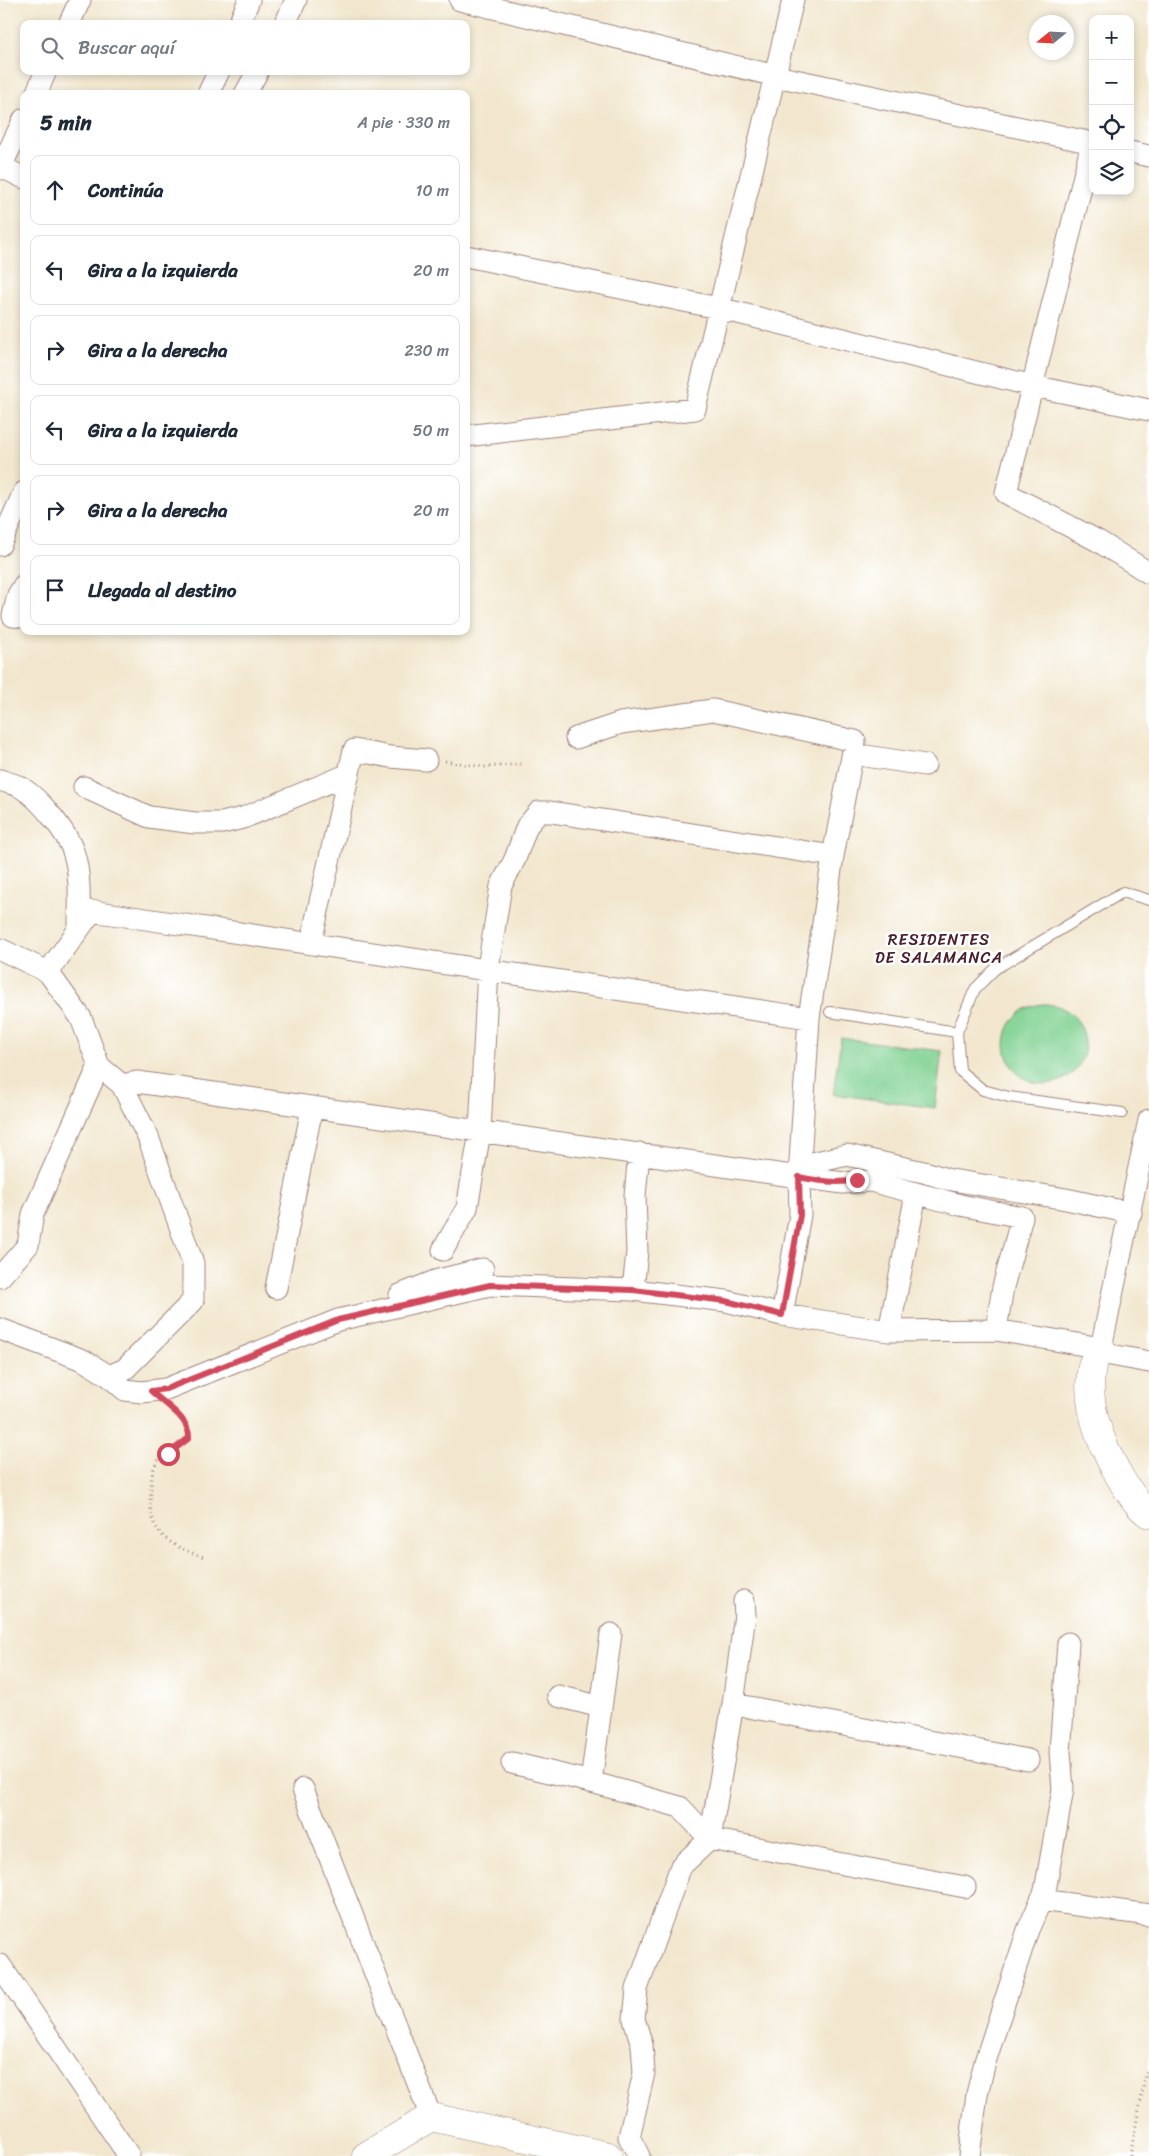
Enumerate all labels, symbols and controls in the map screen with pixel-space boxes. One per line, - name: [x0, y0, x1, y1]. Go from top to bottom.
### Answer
- north arrow: [1029, 15, 1074, 60]
- map controls: [1089, 15, 1134, 195]
- button: +: [1089, 15, 1134, 60]
- search box: [20, 20, 470, 75]
- text: Buscar aquí: [78, 31, 175, 64]
- icon: search: [38, 34, 66, 62]
- button: −: [1089, 60, 1134, 105]
- text: 5 min: [40, 104, 92, 142]
- button: locate: [1089, 105, 1134, 150]
- text: A pie · 330 m: [358, 108, 450, 137]
- button: layers: [1089, 150, 1134, 195]
- text: Continúa: [88, 174, 163, 207]
- icon: ahead: [41, 176, 69, 204]
- text: 10 m: [416, 176, 449, 205]
- text: Gira a la izquierda: [88, 254, 238, 287]
- icon: left: [41, 256, 69, 284]
- text: 20 m: [413, 256, 449, 285]
- text: Gira a la derecha: [88, 334, 227, 367]
- icon: right: [41, 336, 69, 364]
- text: 230 m: [404, 336, 449, 365]
- text: Gira a la izquierda: [88, 414, 238, 447]
- icon: left: [41, 416, 69, 444]
- text: 50 m: [413, 416, 449, 445]
- text: Gira a la derecha: [88, 494, 227, 527]
- icon: right: [41, 496, 69, 524]
- text: 20 m: [413, 496, 449, 525]
- text: Llegada al destino: [88, 574, 237, 607]
- icon: arrive: [41, 576, 69, 604]
- district label: RESIDENTES DE SALAMANCA: [875, 925, 1003, 972]
- route end: [846, 1169, 869, 1192]
- route start: [157, 1443, 180, 1466]

